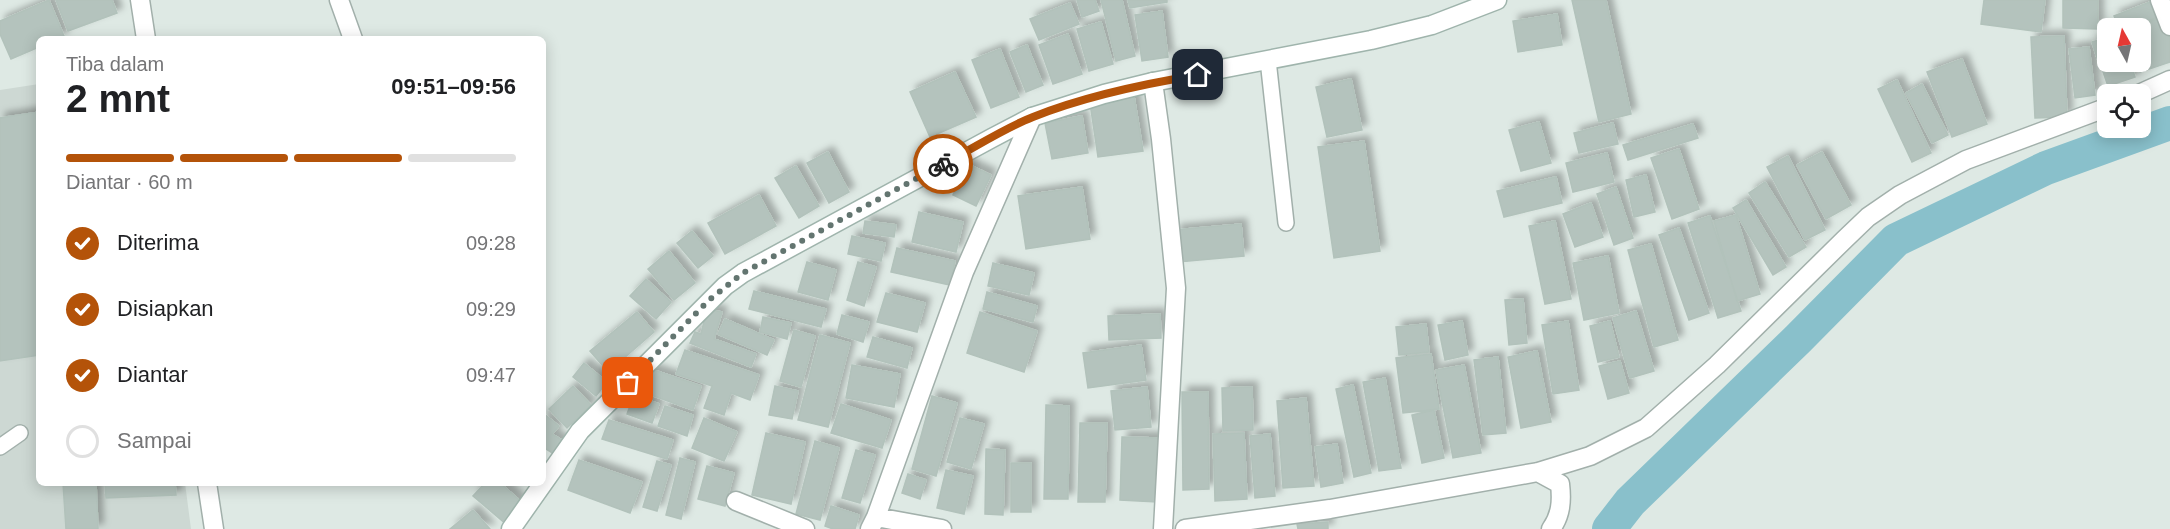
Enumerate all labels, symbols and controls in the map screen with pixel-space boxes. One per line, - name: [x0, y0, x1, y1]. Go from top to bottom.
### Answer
- north arrow: [2097, 18, 2151, 72]
- map controls: [2097, 18, 2151, 138]
- pin: [1172, 49, 1223, 100]
- text: Tiba dalam: [66, 53, 164, 75]
- icon: home: [1181, 58, 1214, 91]
- text: 09:51–09:56: [391, 74, 516, 99]
- text: 2 mnt: [66, 77, 170, 120]
- button: locate: [2097, 84, 2151, 138]
- courier: [913, 134, 973, 194]
- icon: bike: [927, 148, 960, 181]
- text: Diantar · 60 m: [66, 171, 193, 193]
- icon: check: [66, 227, 99, 260]
- text: Diterima: [117, 230, 199, 255]
- text: 09:28: [466, 232, 516, 254]
- icon: check: [66, 293, 99, 326]
- text: Disiapkan: [117, 296, 214, 321]
- text: 09:29: [466, 298, 516, 320]
- pin: [602, 357, 653, 408]
- icon: check: [66, 359, 99, 392]
- text: Diantar: [117, 362, 188, 387]
- text: 09:47: [466, 364, 516, 386]
- icon: bag: [611, 366, 644, 399]
- text: Sampai: [117, 428, 192, 453]

